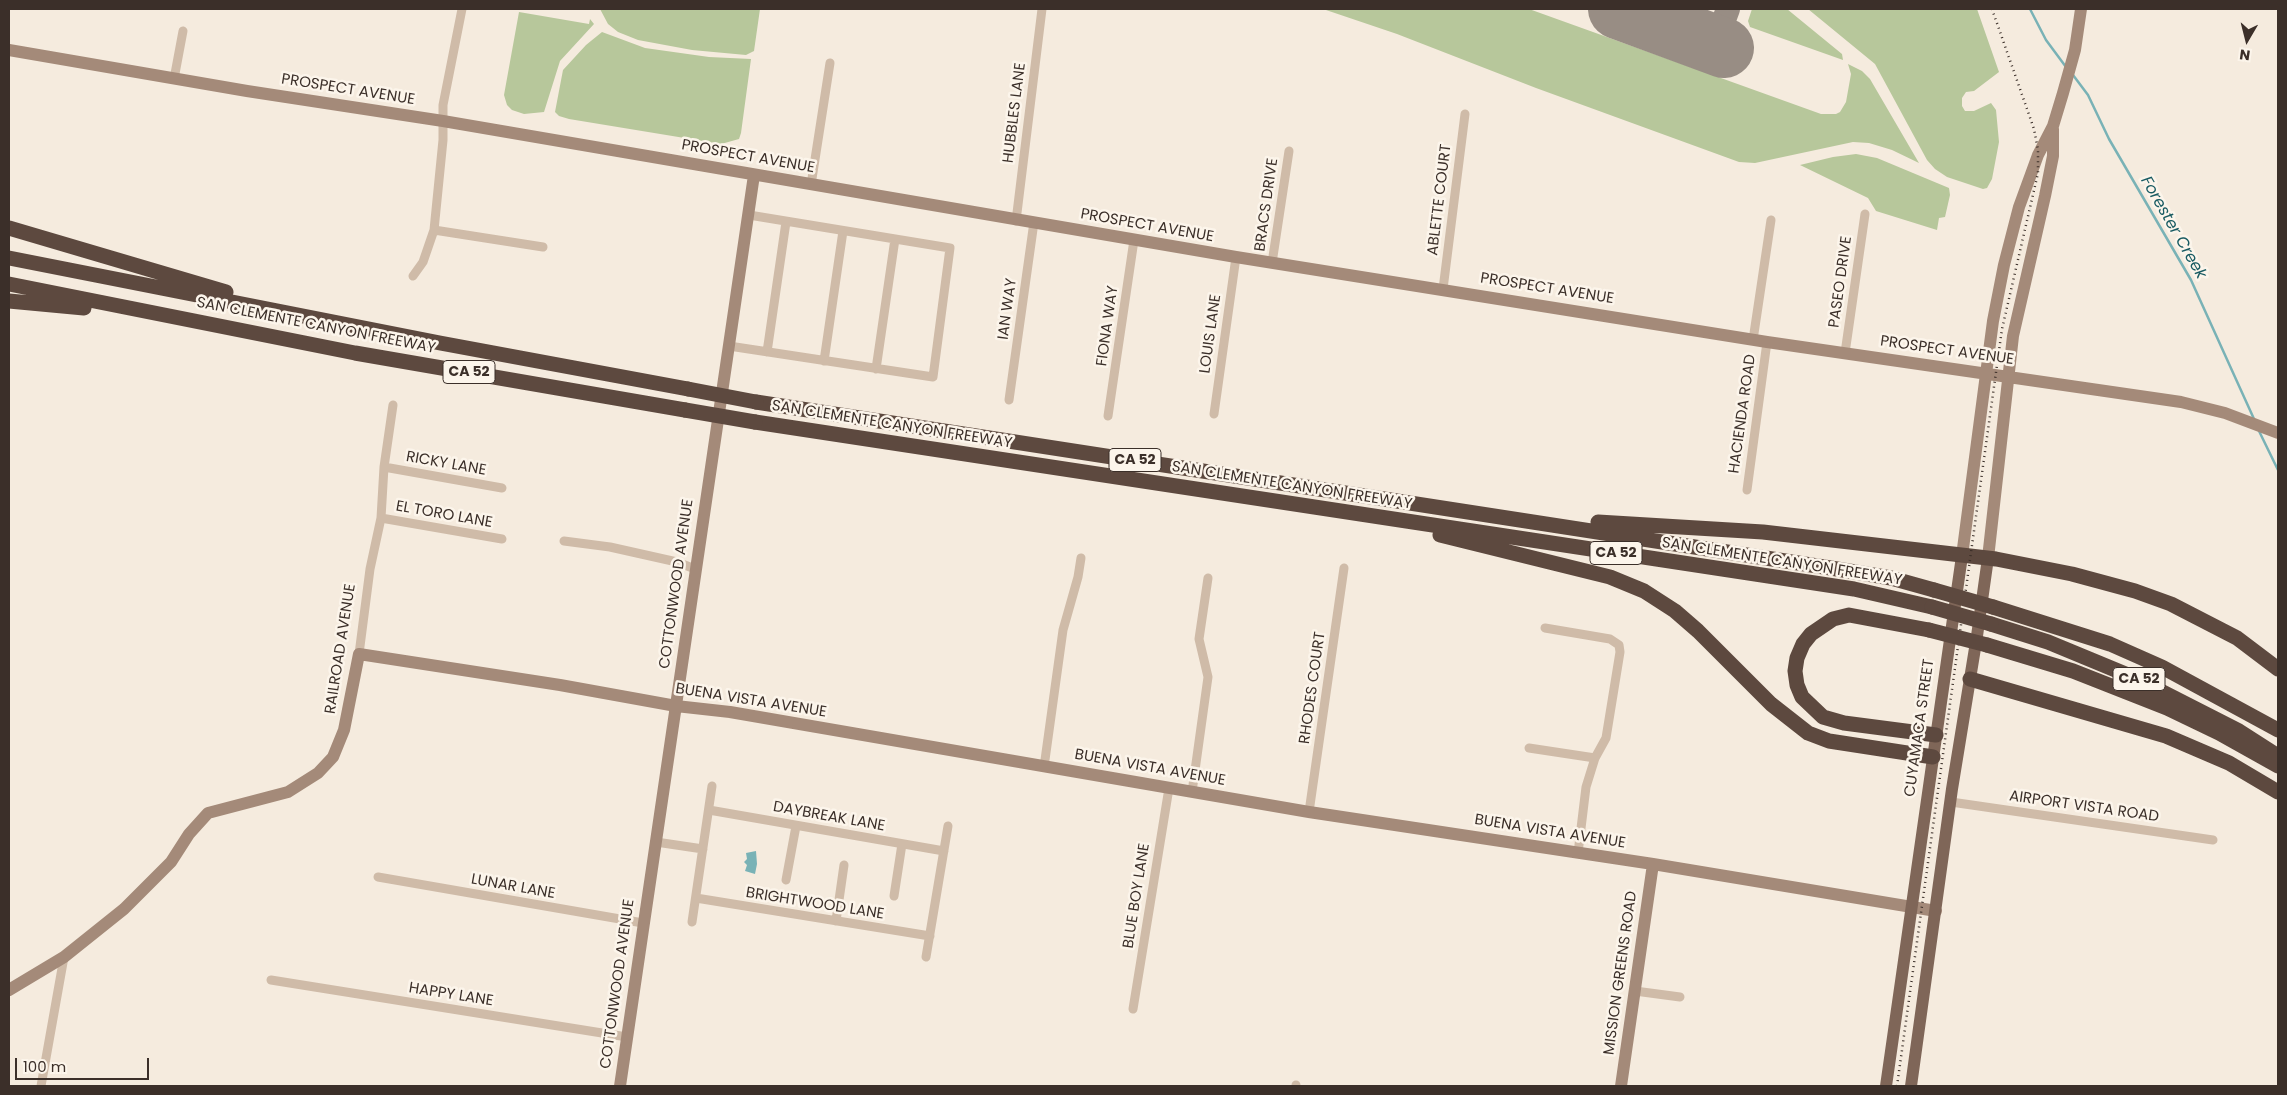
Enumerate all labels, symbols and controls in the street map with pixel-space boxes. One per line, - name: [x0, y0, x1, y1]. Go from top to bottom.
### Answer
- north arrow: [2222, 15, 2272, 65]
- text: N: [2238, 44, 2252, 65]
- street label: HUBBLES LANE: [1000, 62, 1030, 164]
- street label: PROSPECT AVENUE: [280, 71, 416, 109]
- street label: PROSPECT AVENUE: [680, 136, 816, 178]
- street label: ABLETTE COURT: [1424, 143, 1456, 257]
- street label: BRACS DRIVE: [1252, 157, 1282, 253]
- water label: Forester Creek: [2136, 173, 2210, 283]
- street label: PROSPECT AVENUE: [1079, 205, 1215, 247]
- street label: PASEO DRIVE: [1826, 235, 1856, 329]
- street label: PROSPECT AVENUE: [1479, 270, 1615, 308]
- street label: IAN WAY: [995, 277, 1021, 341]
- street label: FIONA WAY: [1093, 285, 1123, 367]
- street label: LOUIS LANE: [1197, 293, 1225, 375]
- street label: SAN CLEMENTE CANYON FREEWAY: [195, 294, 437, 358]
- street label: PROSPECT AVENUE: [1879, 333, 2015, 369]
- street label: HACIENDA ROAD: [1726, 353, 1760, 475]
- road number: CA 52: [443, 361, 495, 384]
- street label: SAN CLEMENTE CANYON FREEWAY: [771, 397, 1013, 453]
- street label: RICKY LANE: [405, 448, 487, 480]
- road number: CA 52: [1109, 448, 1161, 472]
- street label: SAN CLEMENTE CANYON FREEWAY: [1171, 458, 1413, 514]
- street label: EL TORO LANE: [394, 498, 494, 532]
- street label: COTTONWOOD AVENUE: [656, 498, 698, 670]
- street label: SAN CLEMENTE CANYON FREEWAY: [1661, 534, 1903, 590]
- road number: CA 52: [1590, 542, 1642, 564]
- street label: RAILROAD AVENUE: [322, 583, 360, 715]
- street label: RHODES COURT: [1296, 631, 1330, 745]
- street label: CUYAMACA STREET: [1901, 658, 1939, 798]
- road number: CA 52: [2113, 668, 2165, 691]
- street label: BUENA VISTA AVENUE: [674, 680, 828, 722]
- street label: BUENA VISTA AVENUE: [1073, 746, 1227, 790]
- street label: AIRPORT VISTA ROAD: [2008, 788, 2160, 826]
- street label: DAYBREAK LANE: [772, 798, 886, 836]
- street label: BUENA VISTA AVENUE: [1473, 811, 1627, 853]
- street label: BLUE BOY LANE: [1120, 842, 1154, 950]
- street label: LUNAR LANE: [469, 871, 557, 903]
- street label: BRIGHTWOOD LANE: [745, 884, 885, 924]
- street label: MISSION GREENS ROAD: [1601, 890, 1641, 1056]
- street label: COTTONWOOD AVENUE: [597, 898, 639, 1070]
- street label: HAPPY LANE: [407, 979, 495, 1011]
- scale bar: [18, 1048, 151, 1080]
- text: 100 m: [23, 1056, 66, 1077]

